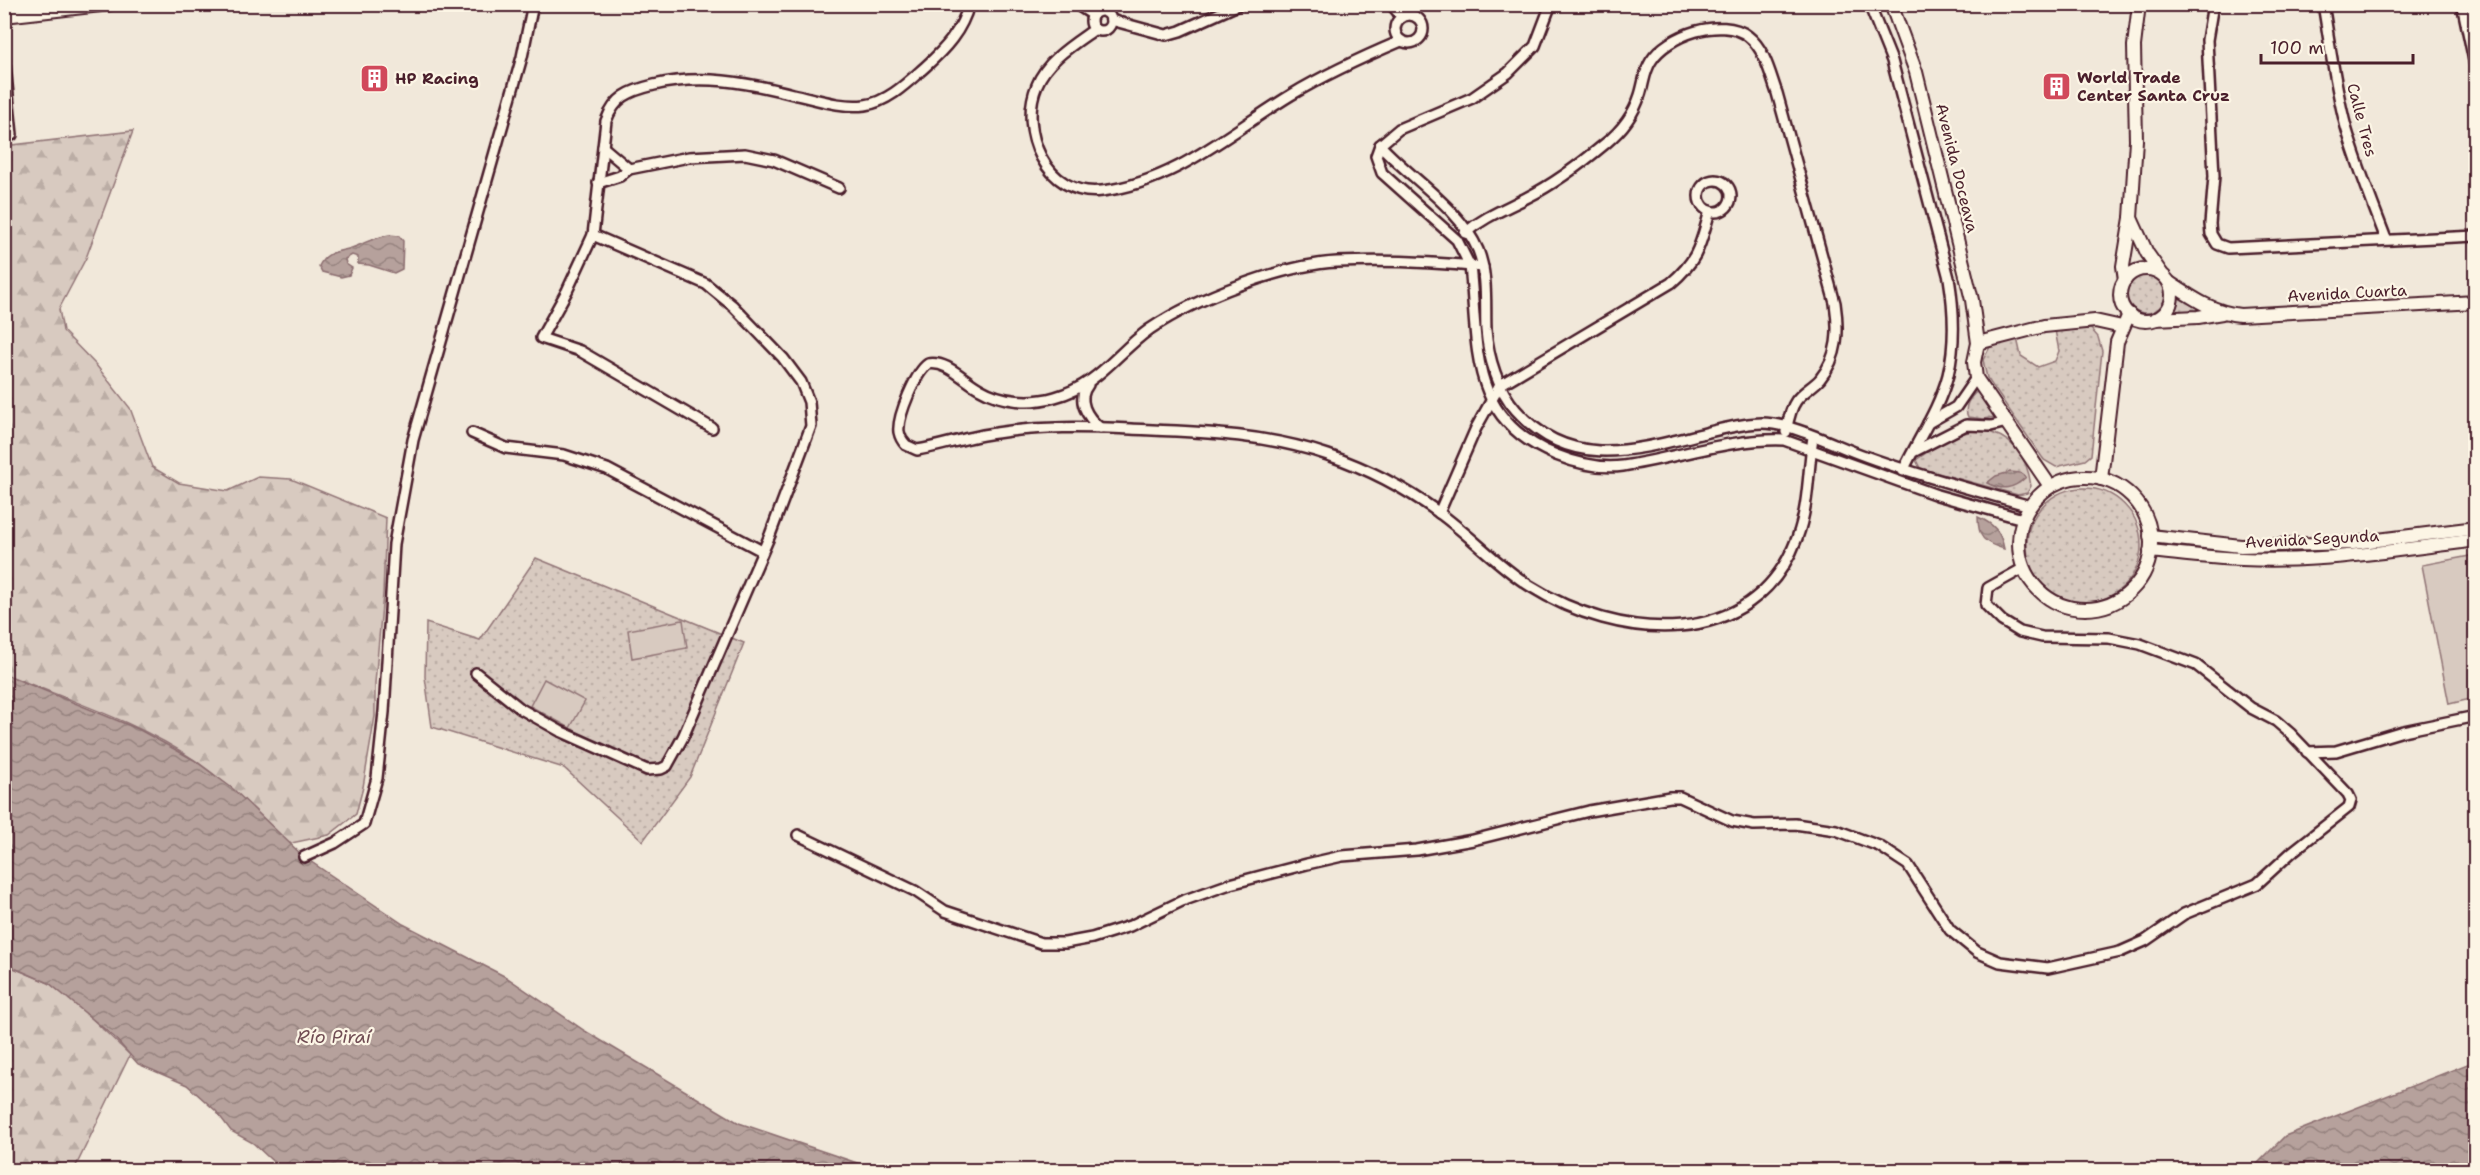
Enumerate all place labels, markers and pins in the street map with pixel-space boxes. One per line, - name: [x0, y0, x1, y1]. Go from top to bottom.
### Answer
- building icon: HP Racing: [358, 62, 390, 94]
- place label: World Trade Center Santa Cruz: [2077, 67, 2230, 106]
- place label: HP Racing: [395, 68, 479, 89]
- building icon: World Trade Center Santa Cruz: [2040, 70, 2072, 102]

